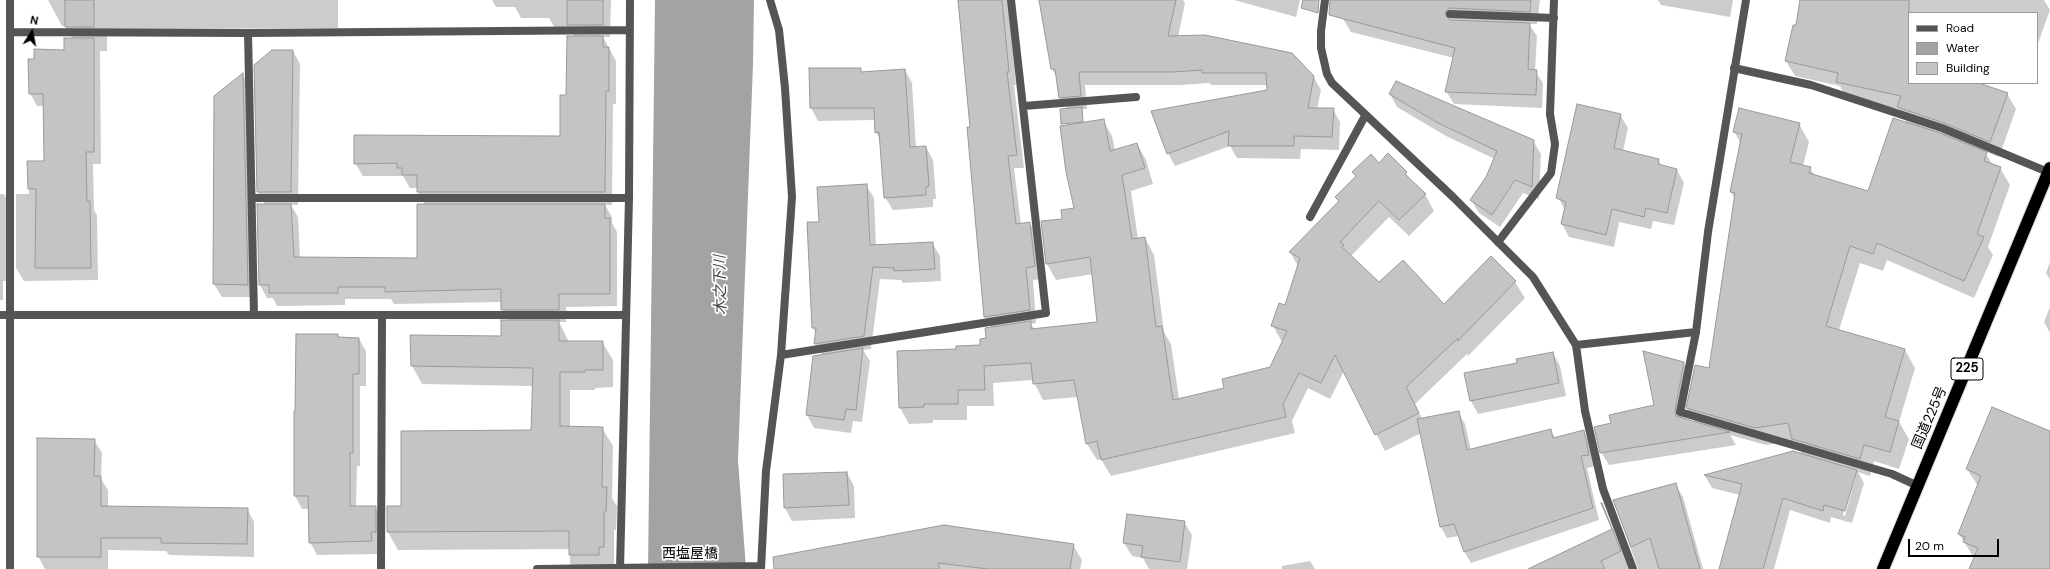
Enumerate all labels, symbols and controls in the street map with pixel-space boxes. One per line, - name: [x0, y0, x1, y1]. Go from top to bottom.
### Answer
- north arrow: [12, 12, 52, 52]
- legend: [1908, 12, 2038, 84]
- text: N: [29, 13, 40, 28]
- text: Road: [1946, 20, 1974, 36]
- text: Water: [1946, 40, 1979, 56]
- text: Building: [1946, 60, 1990, 76]
- water label: 木之下川: [711, 255, 731, 315]
- road number: 225: [1951, 358, 1983, 380]
- street label: 国道225号: [1909, 384, 1951, 452]
- scale bar: [1910, 531, 2001, 557]
- text: 20 m: [1915, 538, 1944, 554]
- street label: 西塩屋橋: [662, 546, 718, 562]

